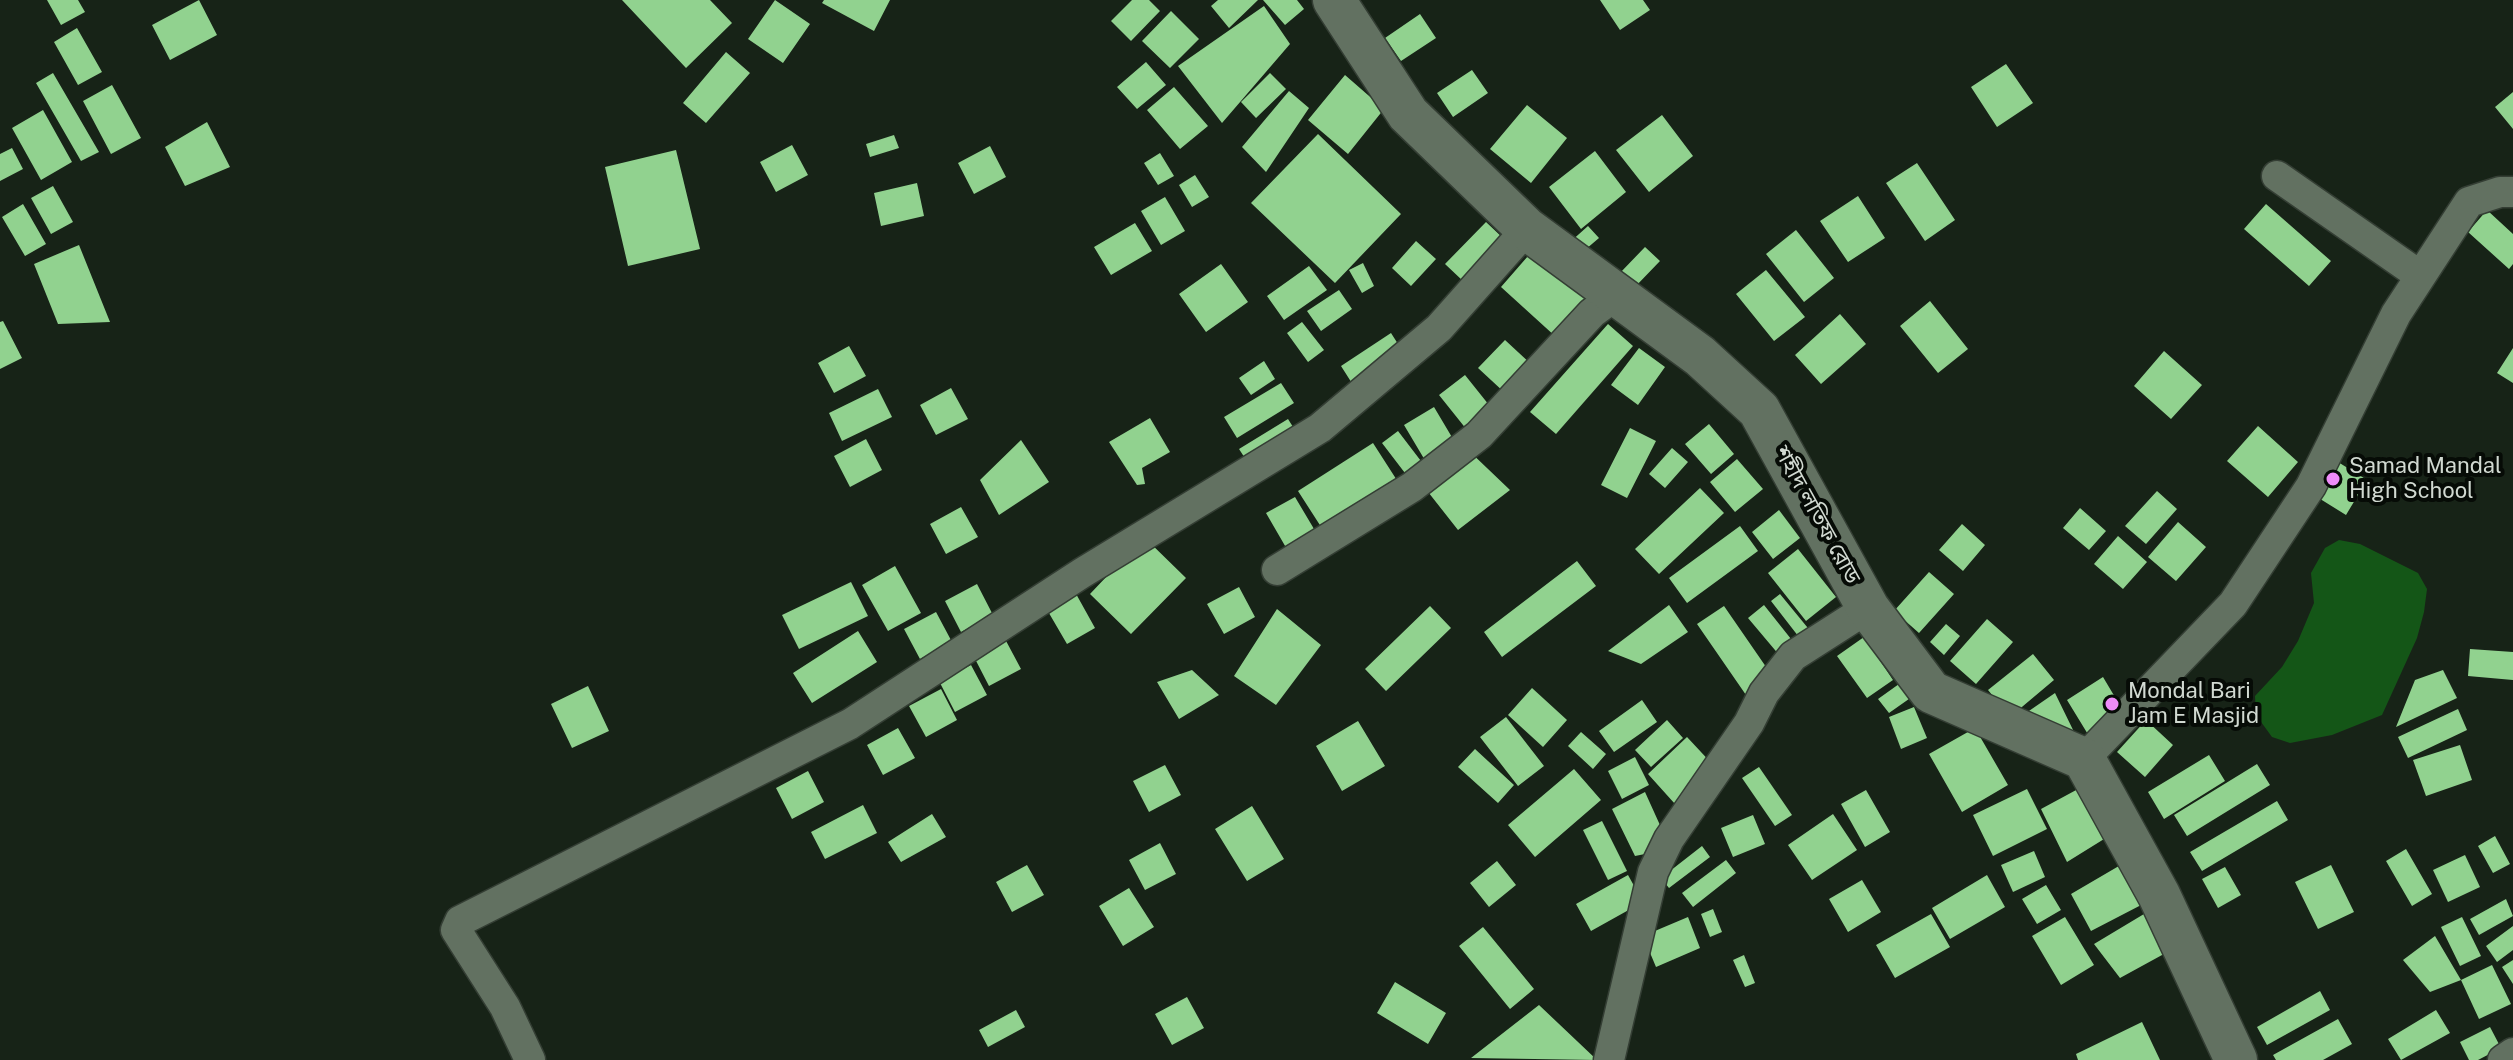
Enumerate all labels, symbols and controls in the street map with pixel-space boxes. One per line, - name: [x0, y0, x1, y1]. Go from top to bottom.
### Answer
- street label: শহীদ লতিফ রোড: [1768, 441, 1866, 589]
- place label: Samad Mandal High School: [2349, 453, 2502, 504]
- marker: Samad Mandal High School: [2324, 470, 2342, 488]
- place label: Mondal Bari Jam E Masjid: [2128, 678, 2259, 730]
- marker: Mondal Bari Jam E Masjid: [2103, 695, 2121, 713]

